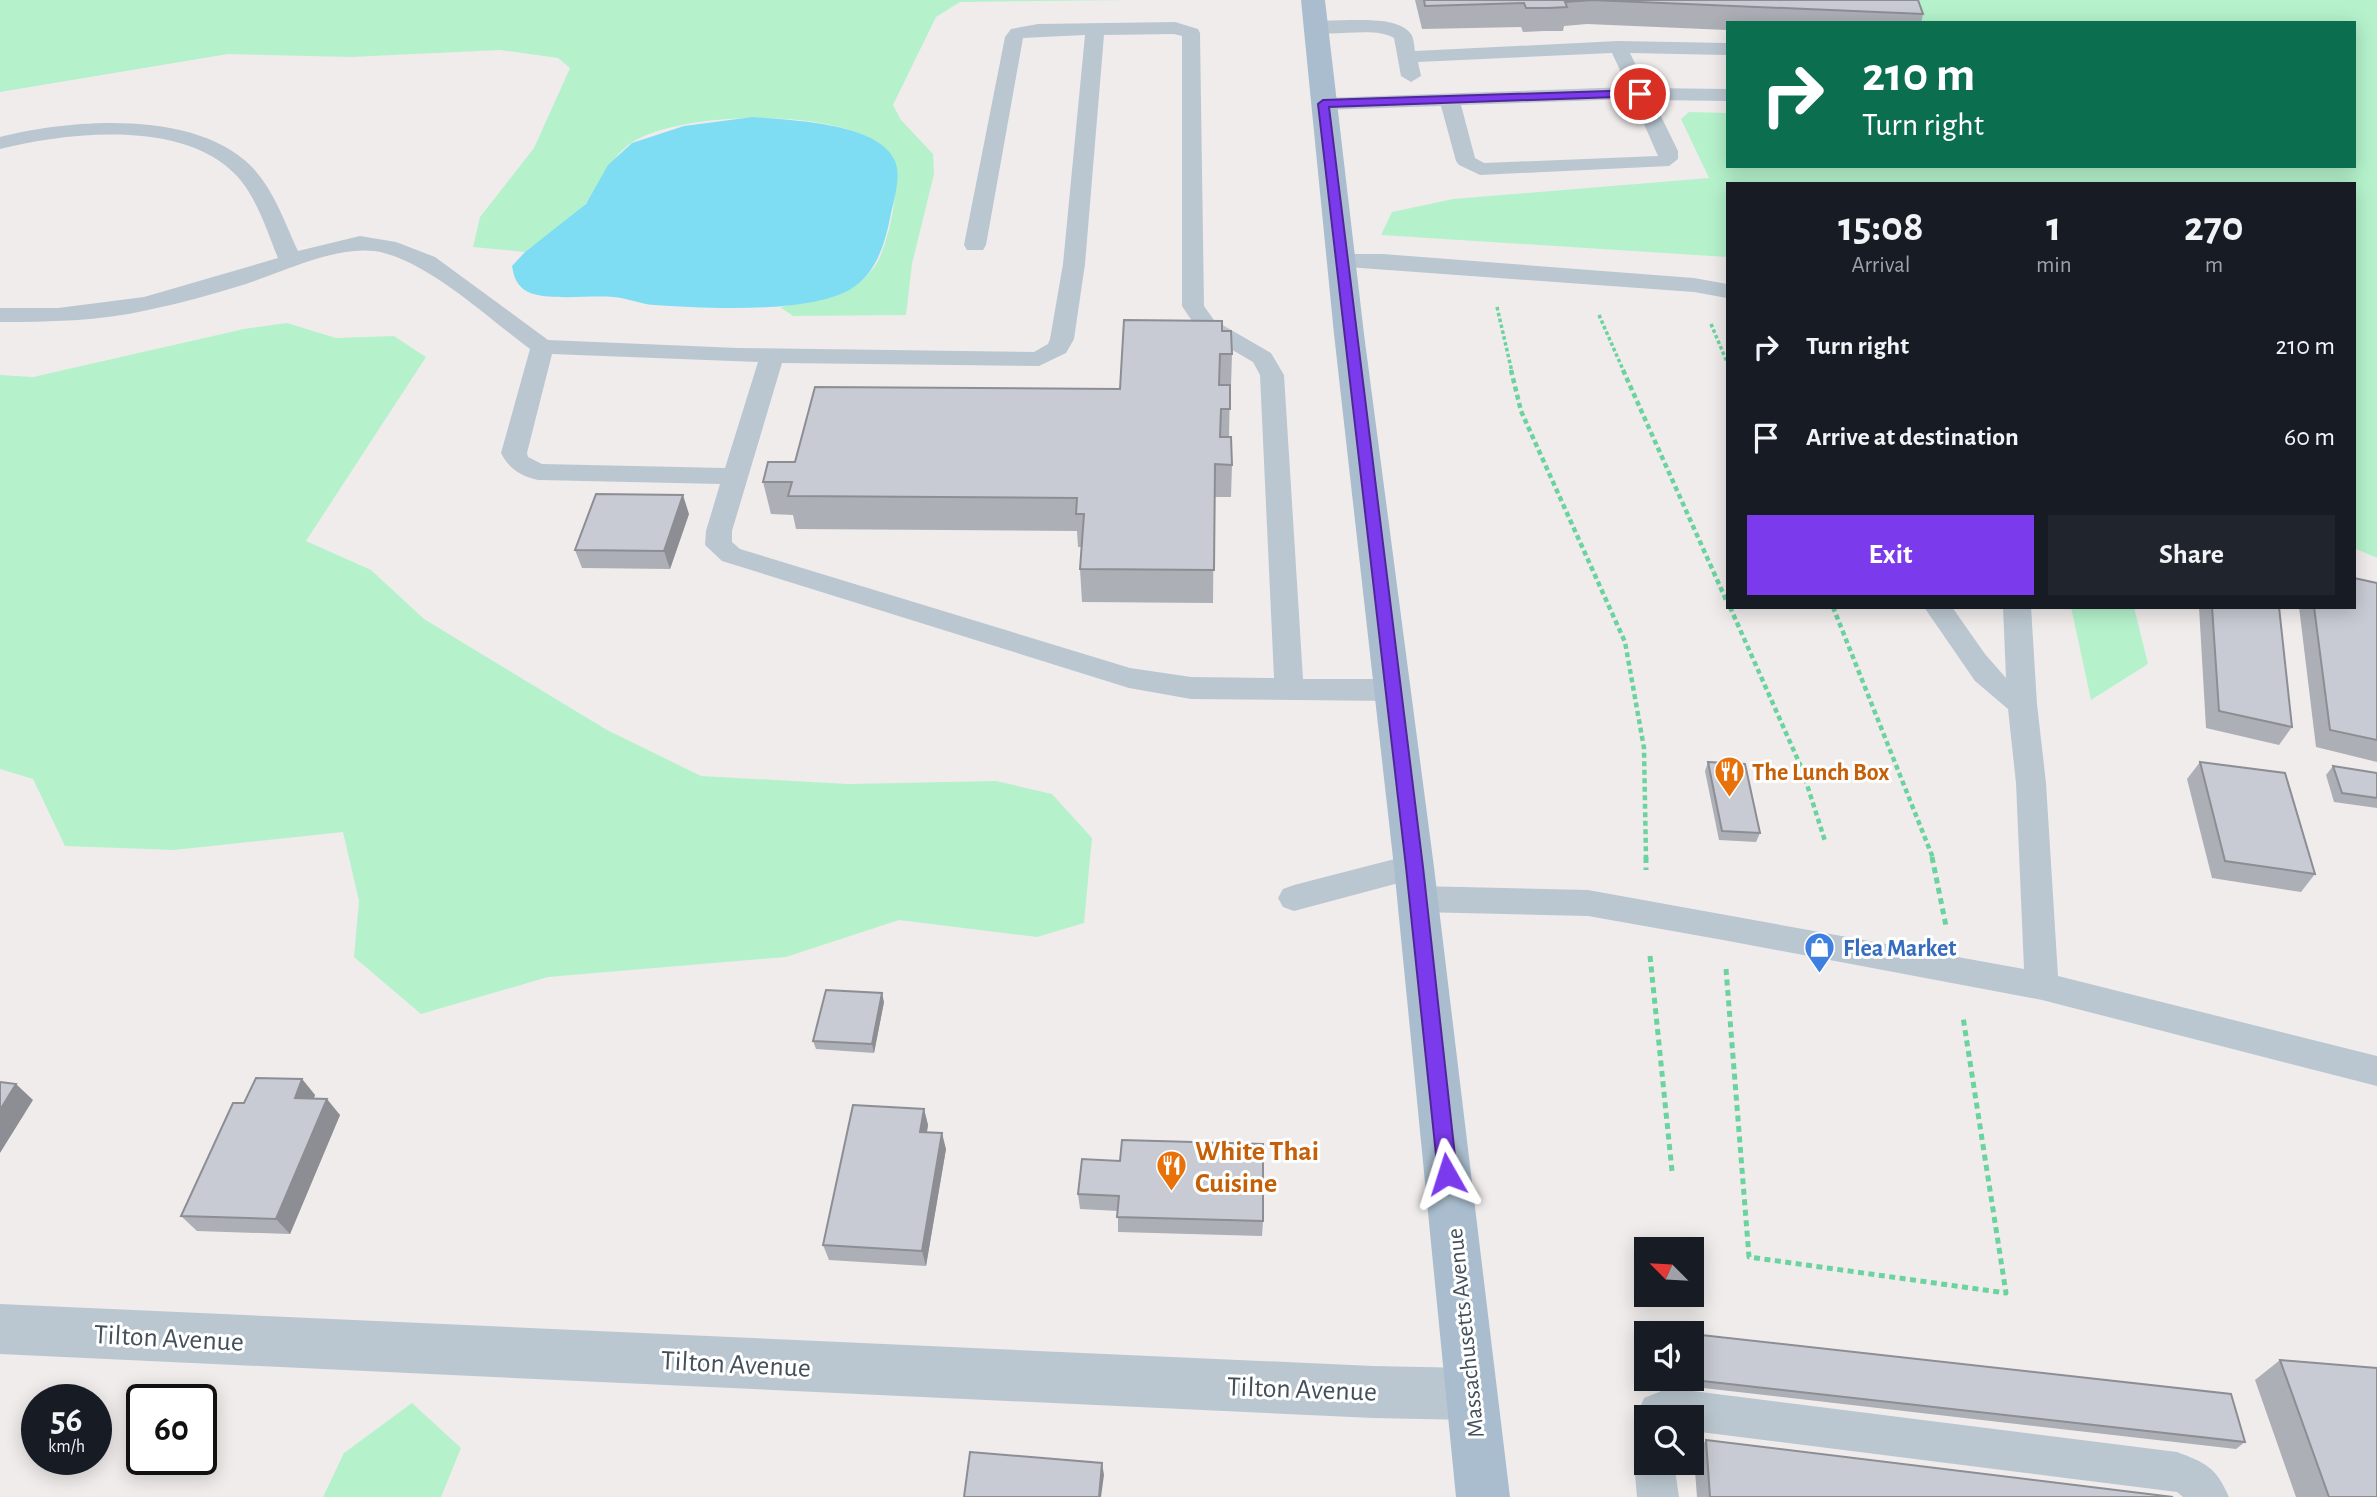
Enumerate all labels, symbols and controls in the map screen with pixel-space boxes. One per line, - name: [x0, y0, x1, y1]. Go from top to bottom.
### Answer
- icon: right: [1747, 49, 1838, 140]
- text: 210 m: [1862, 51, 1975, 100]
- pin: [1610, 64, 1670, 124]
- icon: arrive: [1621, 75, 1659, 113]
- text: Turn right: [1862, 109, 1984, 141]
- text: 15:08: [1838, 206, 1924, 248]
- text: 1: [2046, 206, 2061, 248]
- text: 270: [2184, 206, 2244, 248]
- text: Arrival: [1851, 254, 1911, 277]
- text: min: [2036, 254, 2072, 277]
- text: m: [2205, 254, 2223, 277]
- icon: right: [1747, 328, 1785, 366]
- text: Turn right: [1806, 333, 1909, 359]
- text: 210 m: [2275, 333, 2335, 359]
- icon: arrive: [1747, 419, 1785, 457]
- text: Arrive at destination: [1806, 424, 2019, 450]
- text: 60 m: [2284, 424, 2335, 450]
- button: Exit: [1747, 515, 2034, 595]
- button: Share: [2048, 515, 2335, 595]
- restaurant icon: The Lunch Box: [1712, 755, 1746, 799]
- place label: The Lunch Box: [1752, 761, 1889, 785]
- shop icon: Flea Market: [1803, 931, 1837, 975]
- place label: Flea Market: [1843, 937, 1956, 961]
- position arrow: [1410, 1137, 1484, 1211]
- place label: White Thai Cuisine: [1195, 1138, 1319, 1198]
- restaurant icon: White Thai Cuisine: [1155, 1149, 1189, 1193]
- street label: Massachusetts Avenue: [1443, 1227, 1489, 1439]
- north arrow: [1634, 1237, 1704, 1307]
- map controls: [1634, 1237, 1704, 1475]
- street label: Tilton Avenue: [93, 1321, 245, 1357]
- button: sound: [1634, 1321, 1704, 1391]
- street label: Tilton Avenue: [660, 1347, 812, 1383]
- street label: Tilton Avenue: [1226, 1373, 1377, 1407]
- speed limit sign: 60: [126, 1384, 217, 1475]
- text: 56: [50, 1403, 83, 1438]
- button: search: [1634, 1405, 1704, 1475]
- text: km/h: [48, 1438, 85, 1456]

